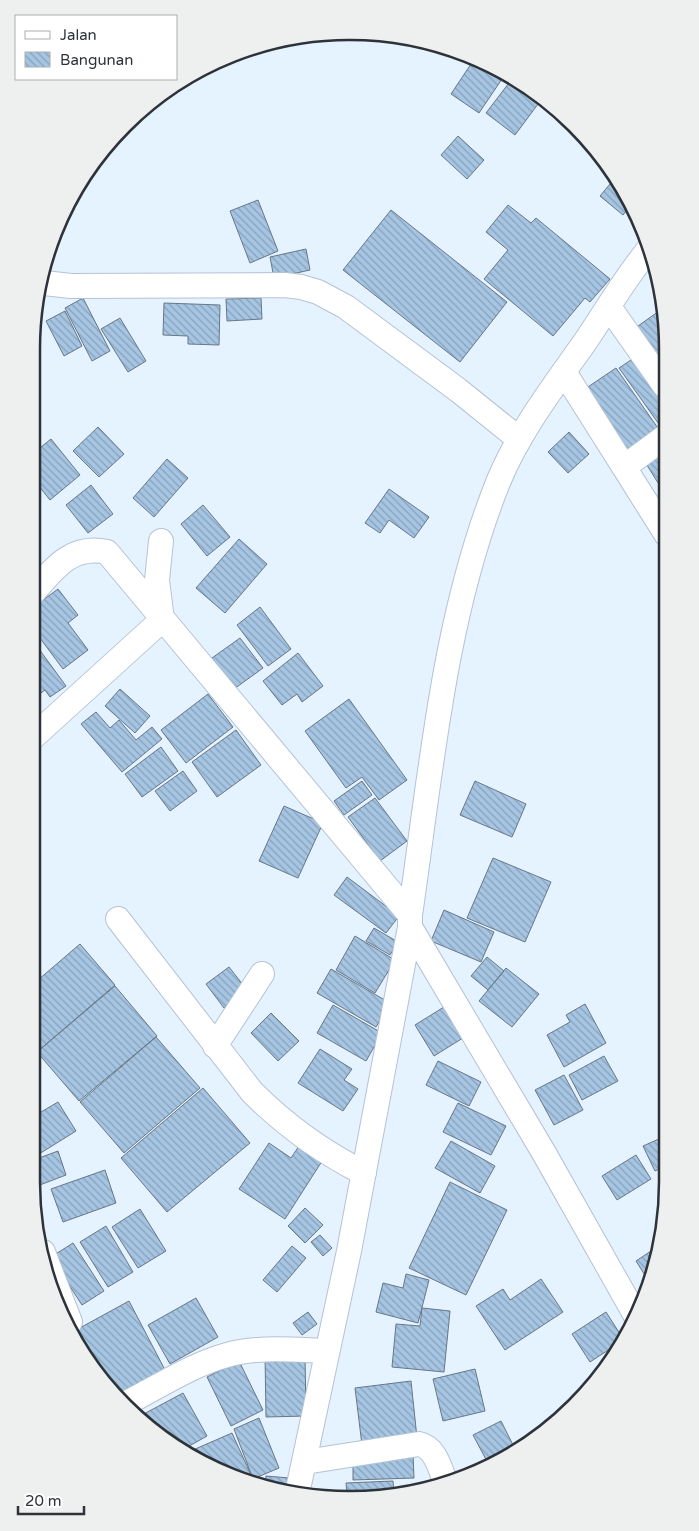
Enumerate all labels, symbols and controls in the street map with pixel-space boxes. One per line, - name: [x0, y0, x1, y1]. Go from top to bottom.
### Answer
- legend: [15, 15, 178, 80]
- text: Jalan: [60, 26, 97, 44]
- text: Bangunan: [60, 51, 133, 69]
- scale bar: [18, 1484, 84, 1516]
- text: 20 m: [25, 1492, 62, 1510]

